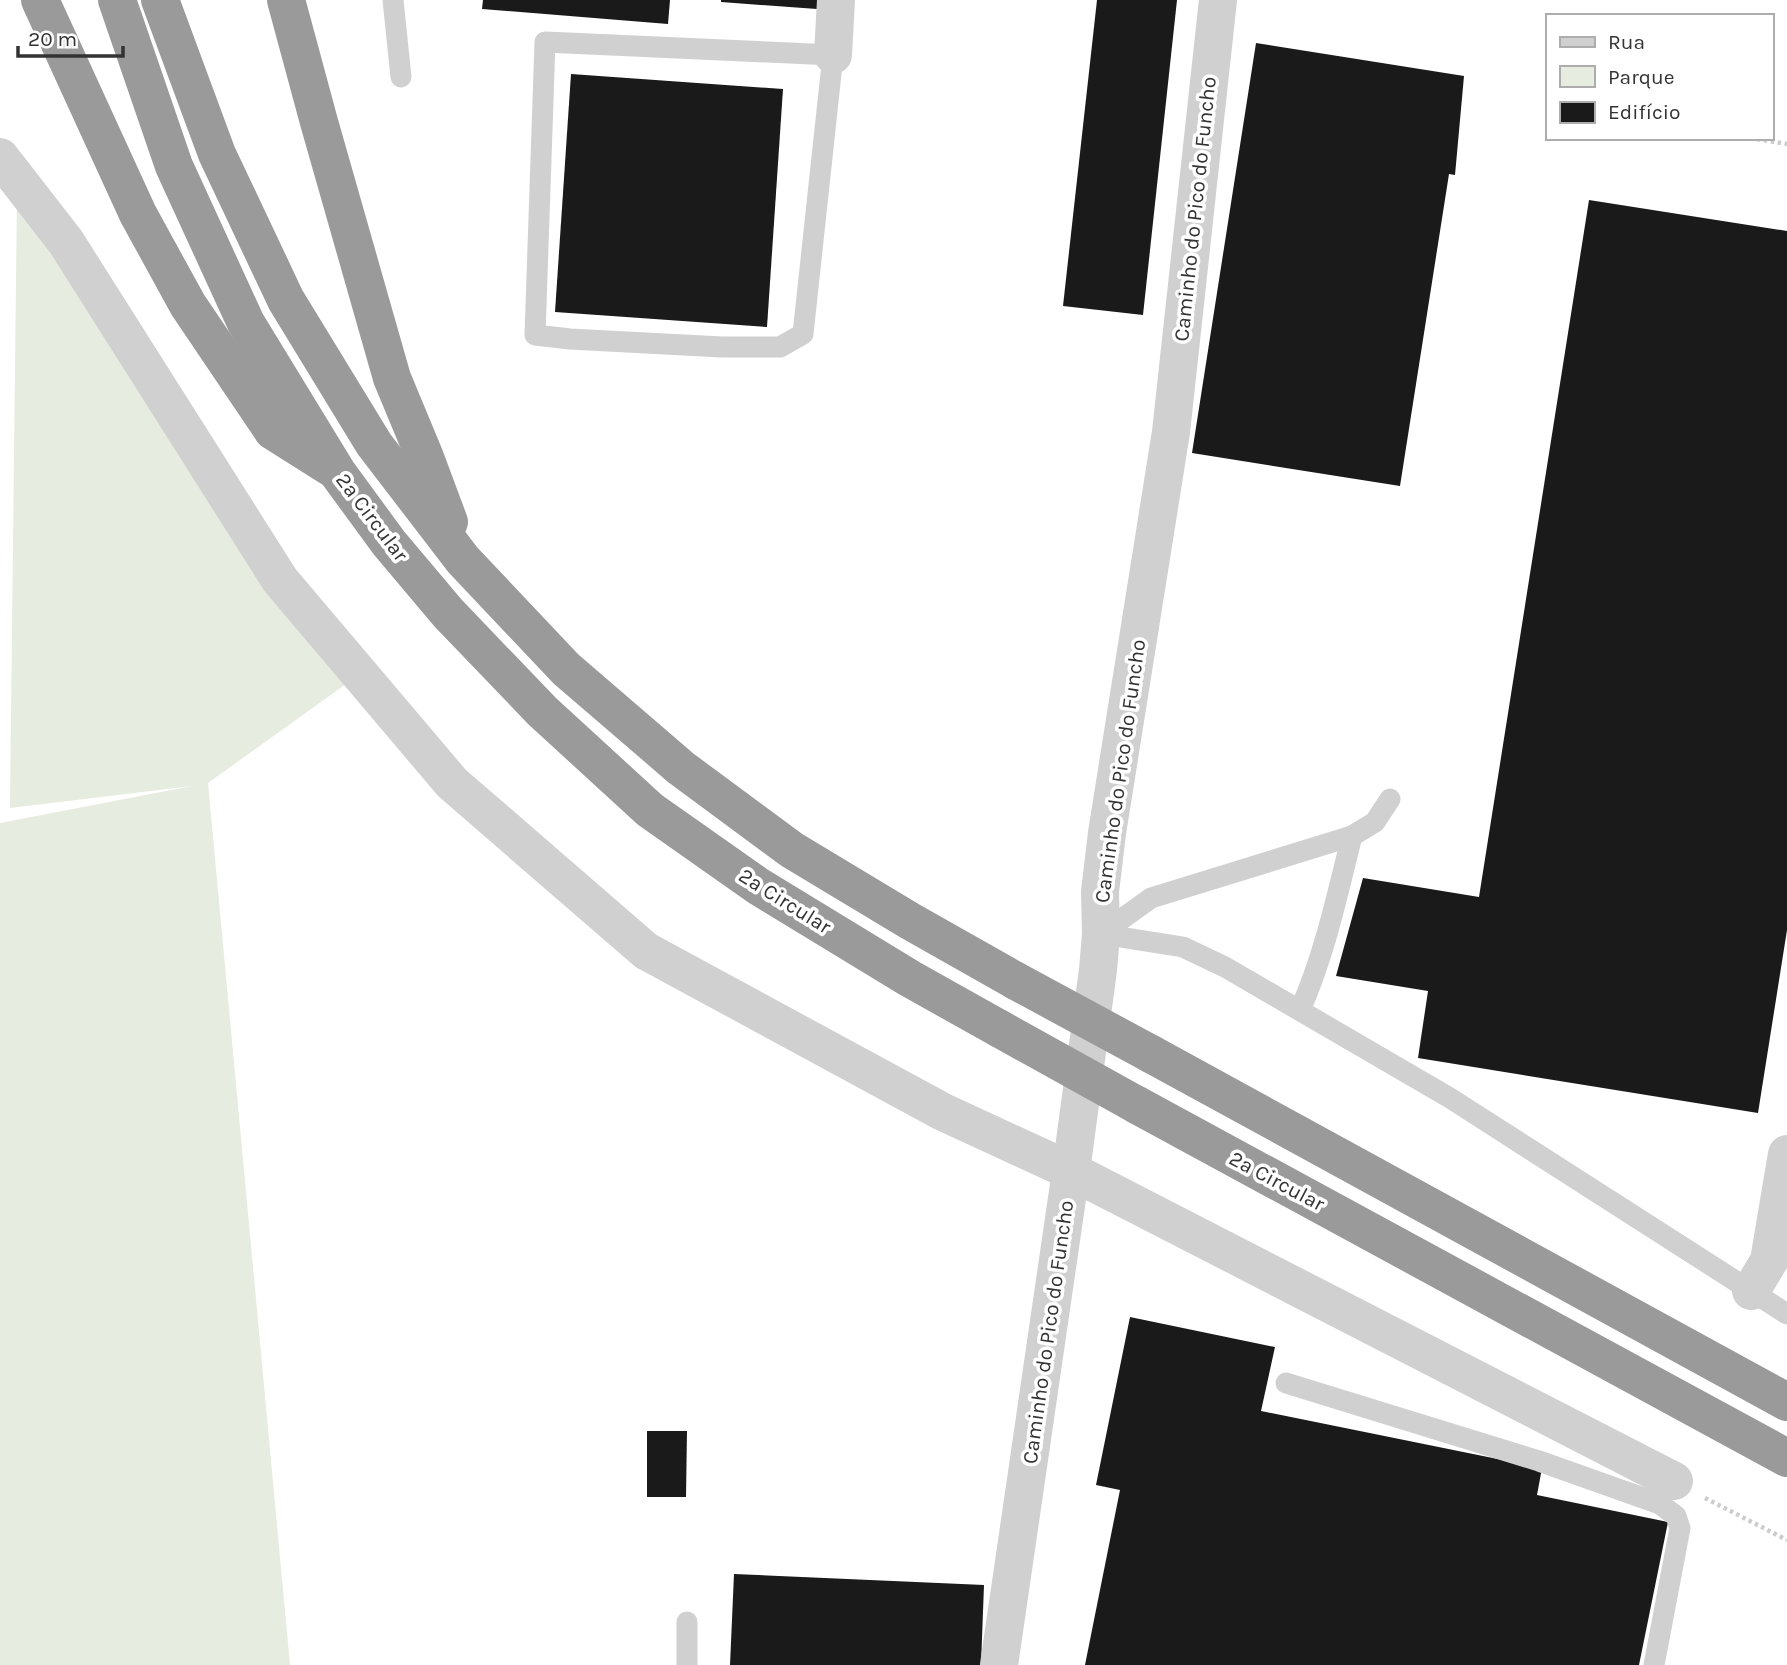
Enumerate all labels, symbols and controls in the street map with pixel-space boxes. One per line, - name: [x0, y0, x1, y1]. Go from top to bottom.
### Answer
- scale bar: [18, 14, 122, 58]
- legend: [1546, 14, 1773, 140]
- text: 20 m: [28, 27, 77, 51]
- text: Rua: [1608, 30, 1645, 54]
- text: Parque: [1608, 65, 1675, 89]
- street label: Caminho do Pico do Funcho: [1169, 75, 1221, 343]
- text: Edifício: [1608, 100, 1681, 124]
- street label: 2ª Circular: [331, 468, 413, 566]
- street label: Caminho do Pico do Funcho: [1090, 638, 1150, 904]
- street label: 2ª Circular: [735, 863, 836, 939]
- street label: 2ª Circular: [1225, 1146, 1329, 1216]
- street label: Caminho do Pico do Funcho: [1018, 1199, 1078, 1465]

